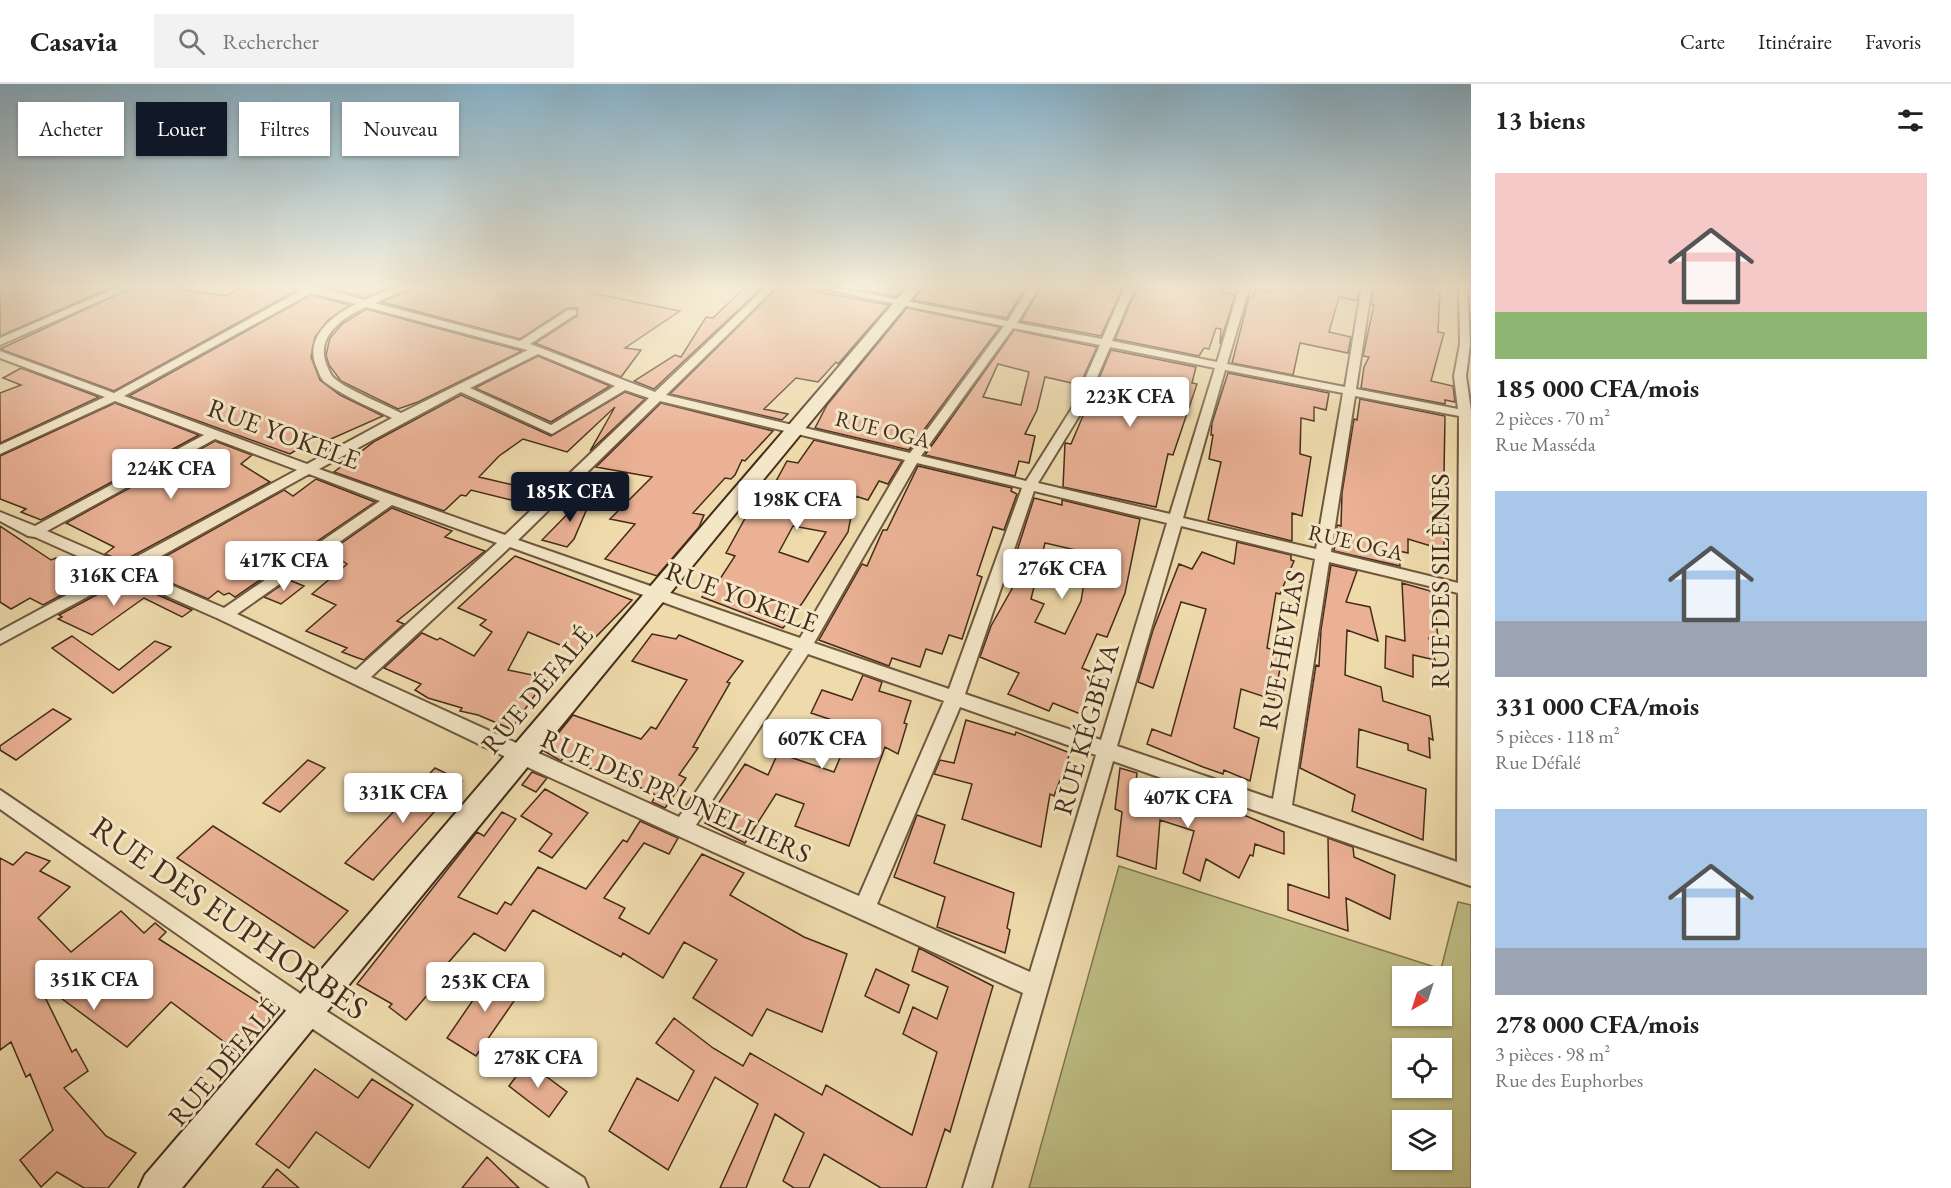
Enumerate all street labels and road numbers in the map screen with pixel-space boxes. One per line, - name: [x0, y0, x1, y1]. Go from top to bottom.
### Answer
- street label: RUE YOKELE: [203, 390, 365, 477]
- street label: RUE OGA: [832, 404, 934, 455]
- street label: RUE DES SILÈNES: [1422, 473, 1457, 689]
- street label: RUE OGA: [1305, 517, 1407, 568]
- street label: RUE YOKELE: [661, 553, 823, 640]
- street label: RUE HEVEAS: [1250, 567, 1313, 732]
- street label: RUE DÉFALÉ: [473, 618, 600, 761]
- street label: RUE KÉGBÉYA: [1044, 639, 1127, 819]
- street label: RUE DES PRUNELLIERS: [536, 720, 817, 871]
- street label: RUE DES EUPHORBES: [83, 806, 377, 1029]
- street label: RUE DÉFALÉ: [160, 990, 287, 1133]

